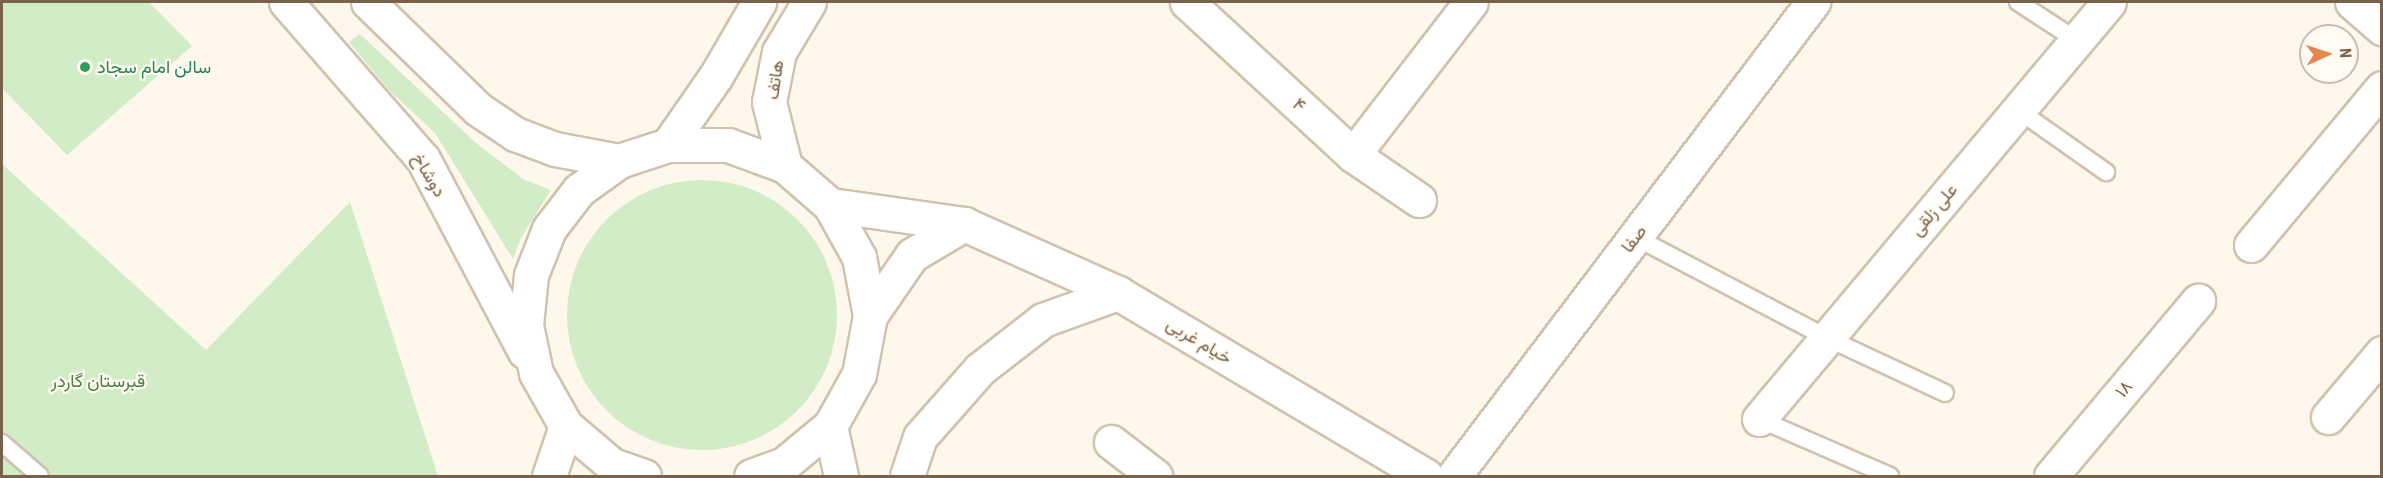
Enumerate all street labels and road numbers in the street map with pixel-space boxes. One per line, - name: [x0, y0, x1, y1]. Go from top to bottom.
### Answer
- street label: هاتف: [762, 59, 788, 101]
- street label: ۴: [1288, 94, 1310, 116]
- street label: دوشاخ: [407, 149, 451, 201]
- street label: علی زلقی: [1906, 179, 1962, 241]
- street label: صفا: [1617, 221, 1651, 257]
- street label: خیام غربی: [1162, 313, 1236, 369]
- street label: ۱۸: [2111, 376, 2137, 402]

